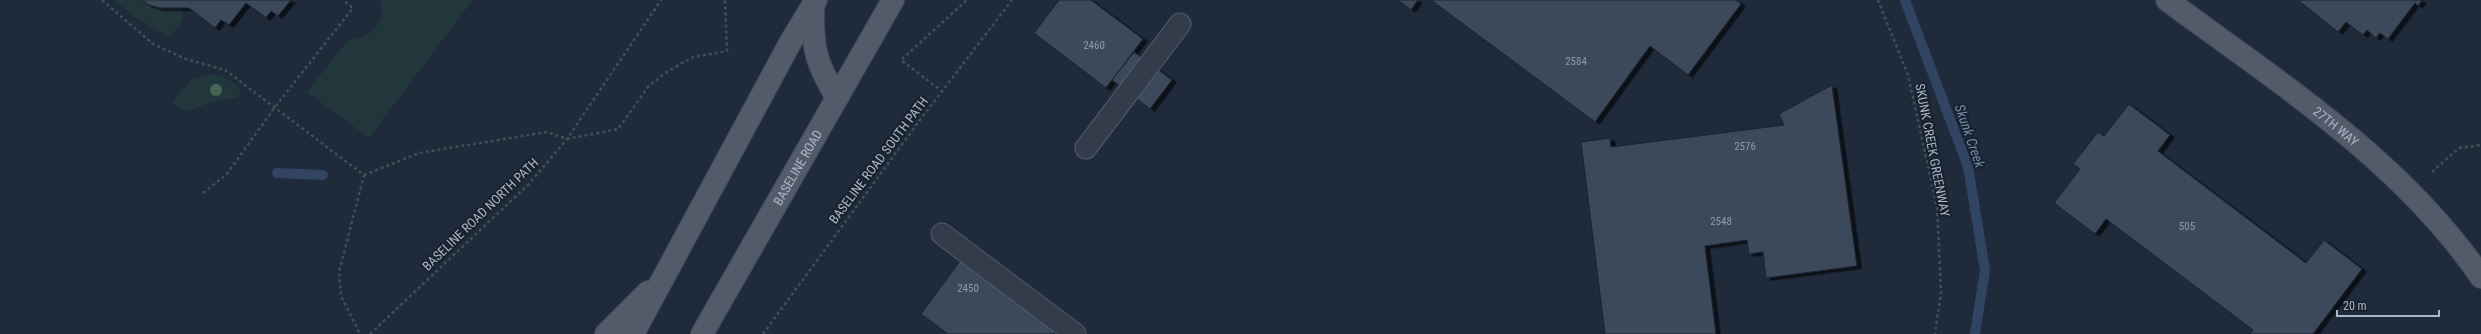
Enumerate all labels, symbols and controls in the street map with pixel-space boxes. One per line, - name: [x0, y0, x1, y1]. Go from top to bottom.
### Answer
- house number: 2460: [1083, 39, 1105, 52]
- house number: 2584: [1565, 55, 1587, 68]
- street label: SKUNK CREEK GREENWAY: [1912, 82, 1953, 218]
- street label: BASELINE ROAD SOUTH PATH: [826, 94, 931, 227]
- water label: Skunk Creek: [1952, 102, 1989, 171]
- street label: 27TH WAY: [2310, 104, 2362, 149]
- street label: BASELINE ROAD: [770, 127, 825, 208]
- house number: 2576: [1734, 140, 1756, 153]
- street label: BASELINE ROAD NORTH PATH: [419, 155, 541, 274]
- house number: 2548: [1710, 215, 1732, 228]
- house number: 505: [2179, 220, 2195, 233]
- house number: 2450: [957, 282, 979, 295]
- scale bar: [2337, 292, 2439, 318]
- text: 20 m: [2343, 299, 2367, 313]

